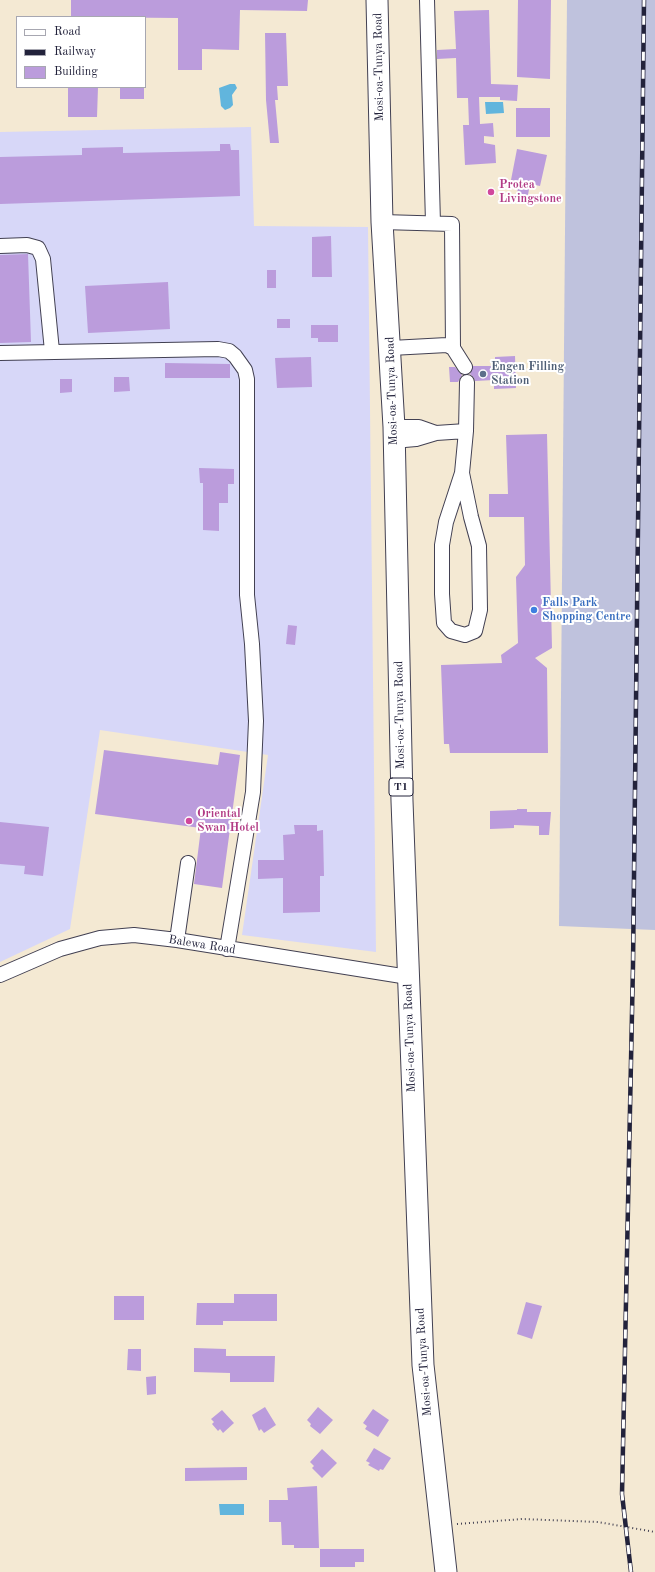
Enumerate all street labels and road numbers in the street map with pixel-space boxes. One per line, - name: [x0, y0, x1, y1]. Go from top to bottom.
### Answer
- street label: Mosi-oa-Tunya Road: [371, 13, 387, 121]
- street label: Mosi-oa-Tunya Road: [383, 336, 401, 446]
- street label: Mosi-oa-Tunya Road: [392, 661, 408, 769]
- road number: T1: [389, 778, 413, 796]
- street label: Balewa Road: [167, 933, 237, 957]
- street label: Mosi-oa-Tunya Road: [401, 983, 419, 1093]
- street label: Mosi-oa-Tunya Road: [413, 1307, 435, 1417]

